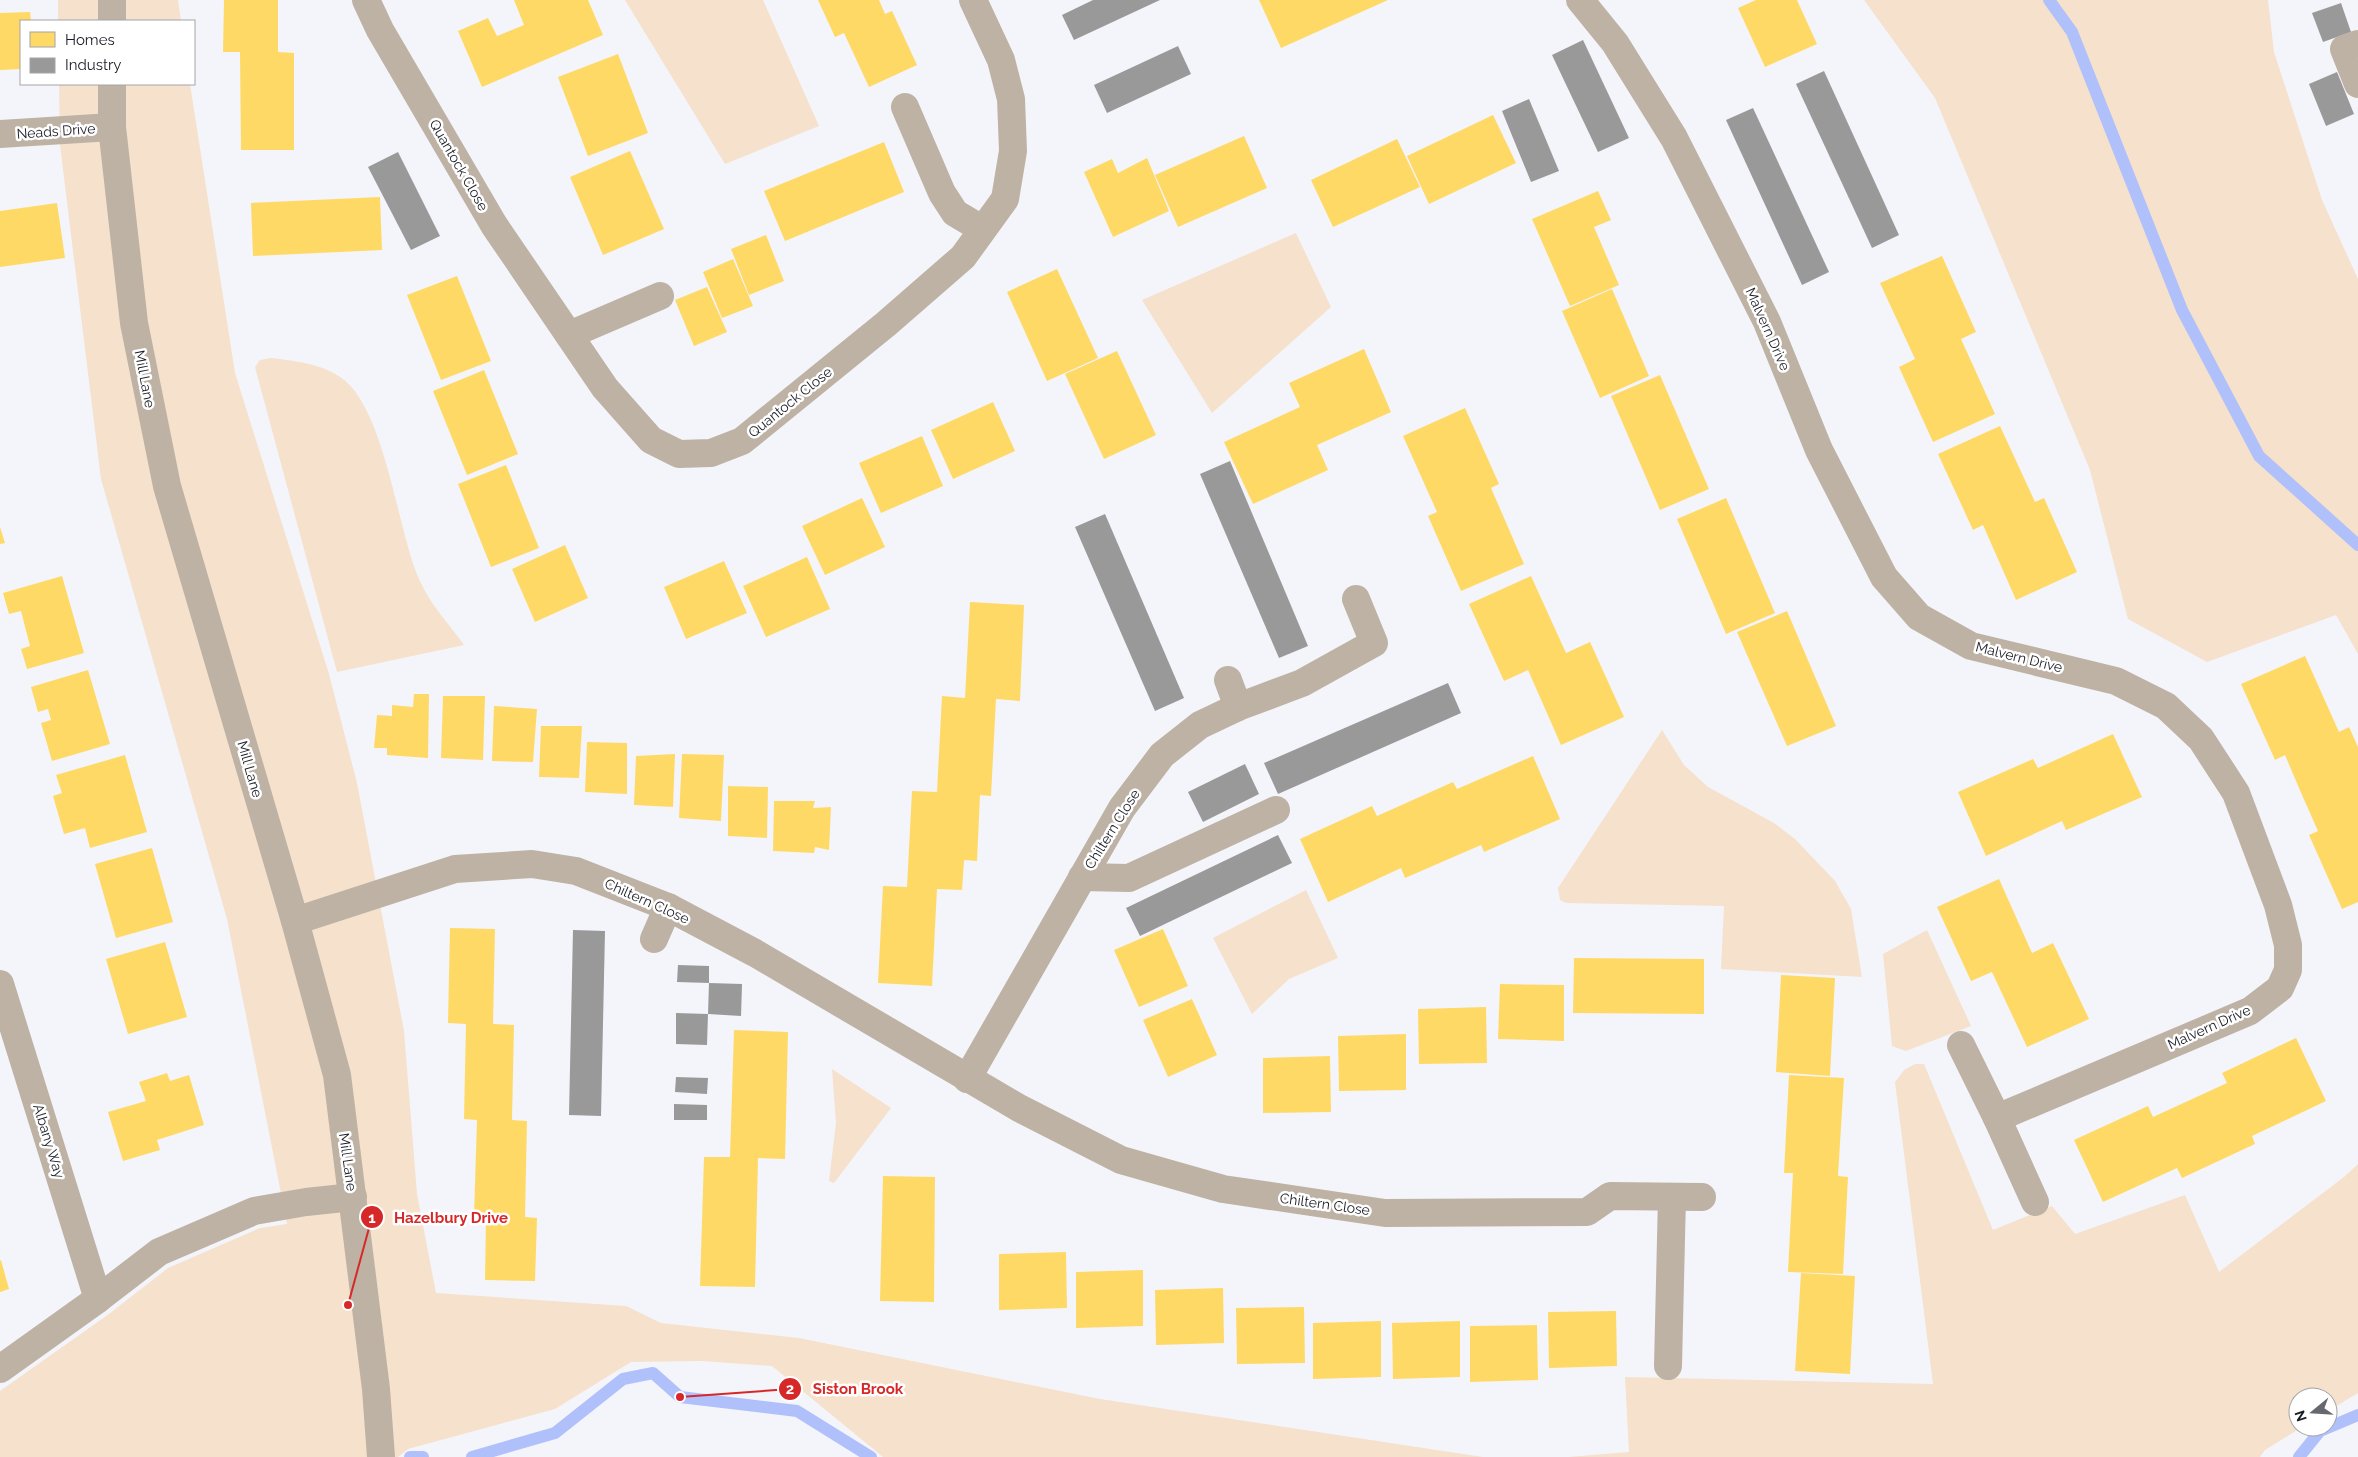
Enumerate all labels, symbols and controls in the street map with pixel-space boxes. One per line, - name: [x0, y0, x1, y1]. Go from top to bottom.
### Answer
- legend: [20, 20, 195, 85]
- text: Homes: [65, 31, 115, 49]
- text: Industry: [65, 56, 121, 74]
- street label: Quantock Close: [426, 116, 492, 214]
- street label: Neads Drive: [16, 120, 96, 142]
- street label: Malvern Drive: [1743, 285, 1793, 373]
- street label: Mill Lane: [132, 349, 158, 409]
- street label: Quantock Close: [745, 363, 835, 441]
- street label: Malvern Drive: [1974, 638, 2064, 676]
- street label: Mill Lane: [234, 739, 266, 799]
- street label: Chiltern Close: [1081, 786, 1143, 872]
- street label: Chiltern Close: [602, 875, 692, 927]
- street label: Malvern Drive: [2165, 1002, 2253, 1052]
- street label: Albany Way: [30, 1102, 68, 1180]
- street label: Mill Lane: [336, 1132, 360, 1192]
- street label: Chiltern Close: [1279, 1190, 1371, 1218]
- callout: Hazelbury Drive: [359, 1202, 519, 1232]
- text: 1: [368, 1209, 376, 1227]
- text: Hazelbury Drive: [394, 1209, 508, 1227]
- callout: Siston Brook: [778, 1374, 913, 1404]
- text: 2: [786, 1380, 794, 1398]
- text: Siston Brook: [813, 1380, 904, 1398]
- north arrow: [2288, 1387, 2338, 1437]
- text: N: [2291, 1408, 2310, 1424]

